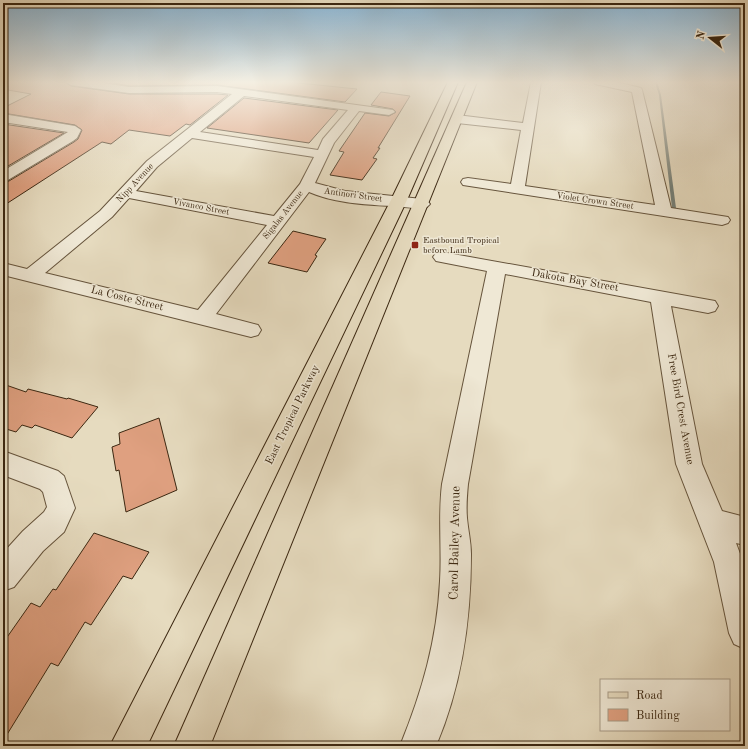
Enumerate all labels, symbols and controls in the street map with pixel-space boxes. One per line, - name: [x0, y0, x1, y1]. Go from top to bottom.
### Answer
- north arrow: [690, 18, 730, 58]
- text: N: [695, 29, 709, 41]
- street label: Nipp Avenue: [115, 162, 155, 204]
- street label: Antinori Street: [323, 186, 383, 204]
- street label: Sigalas Avenue: [261, 189, 305, 241]
- street label: Violet Crown Street: [556, 191, 634, 211]
- street label: Vivanco Street: [172, 197, 230, 217]
- place label: Eastbound Tropical before Lamb: [423, 236, 500, 255]
- marker: Eastbound Tropical before Lamb: [410, 240, 420, 250]
- street label: Dakota Bay Street: [530, 268, 620, 294]
- street label: La Coste Street: [89, 285, 165, 313]
- street label: Free Bird Crest Avenue: [665, 353, 695, 465]
- street label: East Tropical Parkway: [264, 363, 322, 467]
- street label: Carol Bailey Avenue: [448, 486, 462, 600]
- legend: [600, 679, 730, 731]
- text: Road: [636, 690, 663, 702]
- text: Building: [636, 710, 680, 722]

